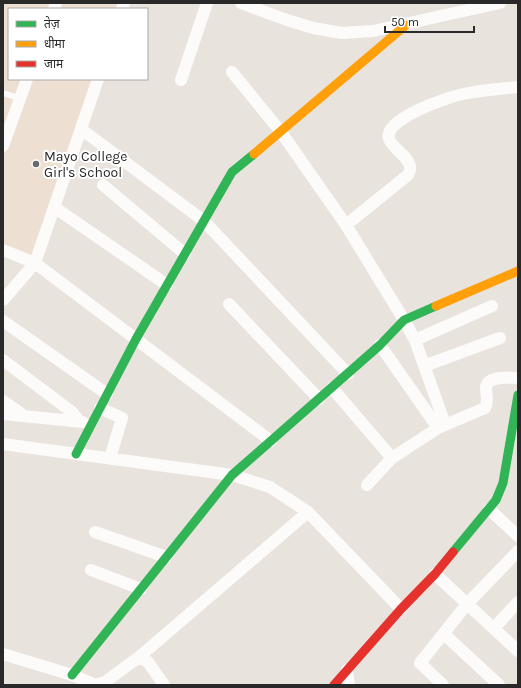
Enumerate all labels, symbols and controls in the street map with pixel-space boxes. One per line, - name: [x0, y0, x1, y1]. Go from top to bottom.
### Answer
- legend: [8, 8, 148, 80]
- scale bar: [385, 8, 474, 34]
- text: 50 m: [391, 15, 419, 29]
- text: तेज़: [44, 16, 61, 31]
- text: धीमा: [44, 36, 66, 51]
- text: जाम: [44, 57, 64, 71]
- place label: Mayo College Girl's School: [44, 148, 127, 181]
- marker: Mayo College Girl's School: [31, 159, 41, 169]

